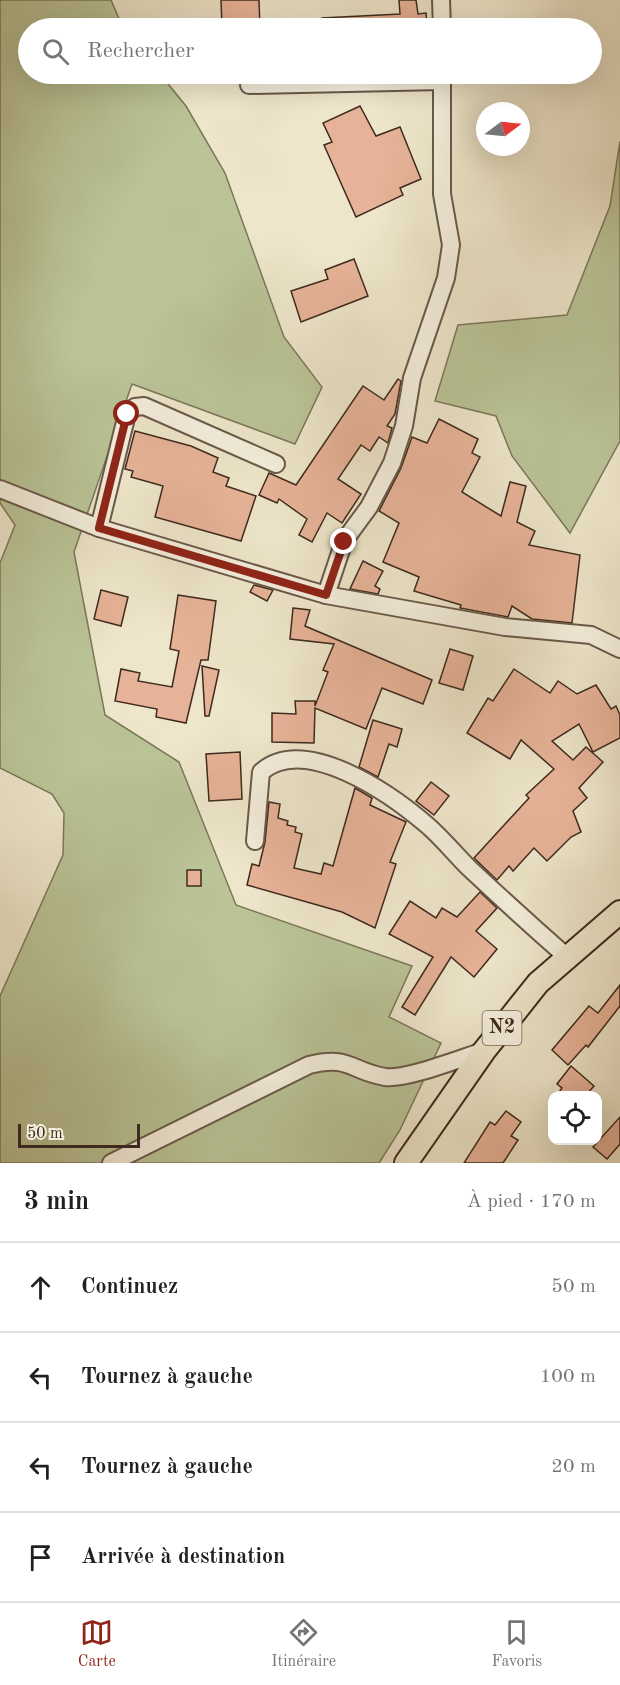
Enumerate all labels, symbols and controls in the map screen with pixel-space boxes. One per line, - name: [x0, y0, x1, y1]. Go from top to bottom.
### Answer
- search box: [18, 18, 602, 84]
- icon: search: [39, 35, 72, 68]
- text: Rechercher: [87, 40, 194, 62]
- north arrow: [476, 102, 530, 156]
- route start: [113, 400, 139, 426]
- route end: [330, 528, 356, 554]
- road number: N2: [482, 1011, 522, 1045]
- map controls: [548, 1091, 602, 1145]
- button: locate: [548, 1091, 602, 1145]
- scale bar: [18, 1121, 140, 1148]
- text: 50 m: [27, 1126, 63, 1142]
- text: 3 min: [24, 1189, 89, 1215]
- text: À pied · 170 m: [467, 1192, 596, 1212]
- icon: ahead: [24, 1271, 57, 1304]
- text: Continuez: [81, 1276, 178, 1298]
- text: 50 m: [551, 1277, 596, 1297]
- icon: left: [24, 1361, 57, 1394]
- text: Tournez à gauche: [81, 1366, 253, 1388]
- text: 100 m: [540, 1367, 596, 1387]
- icon: left: [24, 1451, 57, 1484]
- text: Tournez à gauche: [81, 1456, 253, 1478]
- text: 20 m: [551, 1457, 596, 1477]
- icon: arrive: [24, 1541, 57, 1574]
- text: Arrivée à destination: [81, 1546, 285, 1568]
- tab: Carte: [78, 1616, 116, 1672]
- tab: Itinéraire: [271, 1616, 336, 1672]
- tab: Favoris: [492, 1616, 542, 1672]

